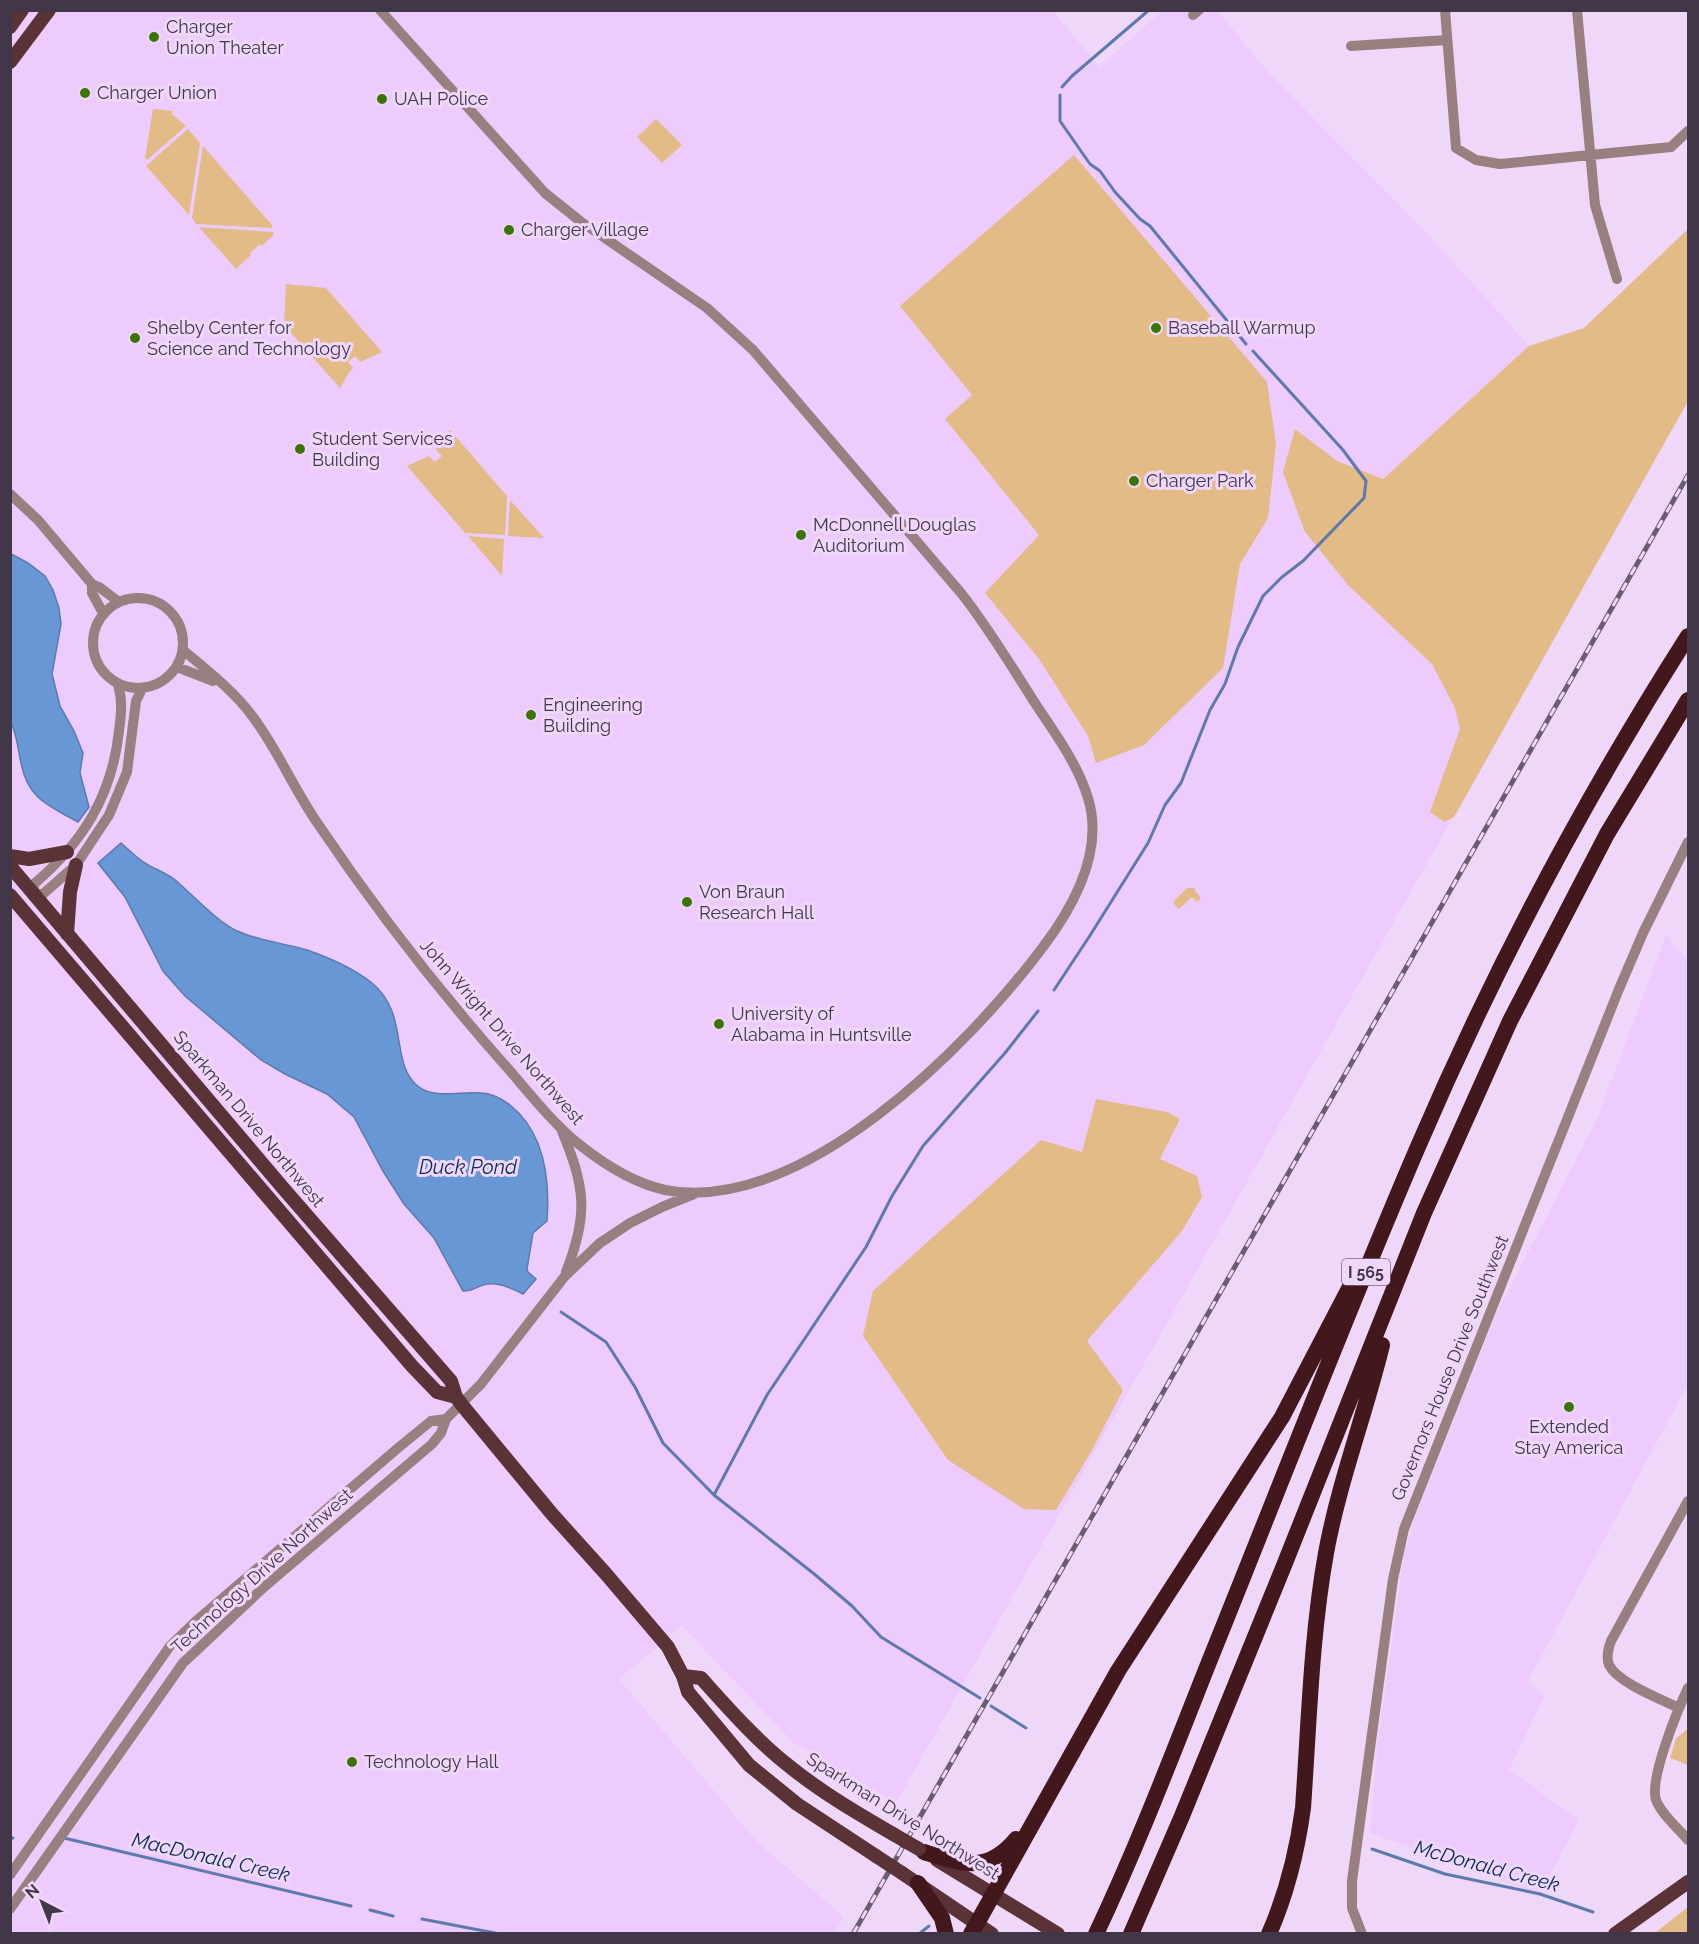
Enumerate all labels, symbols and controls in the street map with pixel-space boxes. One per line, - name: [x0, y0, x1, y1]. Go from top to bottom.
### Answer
- place label: Charger Union Theater: [166, 16, 284, 58]
- marker: Charger Union Theater: [147, 30, 161, 44]
- place label: Charger Union: [97, 82, 217, 103]
- marker: Charger Union: [78, 86, 92, 100]
- place label: UAH Police: [394, 88, 488, 109]
- marker: UAH Police: [375, 92, 389, 106]
- place label: Charger Village: [521, 219, 649, 240]
- marker: Charger Village: [502, 223, 516, 237]
- place label: Shelby Center for Science and Technology: [147, 317, 351, 359]
- place label: Baseball Warmup: [1168, 317, 1316, 338]
- marker: Baseball Warmup: [1149, 321, 1163, 335]
- marker: Shelby Center for Science and Technology: [128, 331, 142, 345]
- place label: Student Services Building: [312, 428, 453, 470]
- marker: Student Services Building: [293, 442, 307, 456]
- place label: Charger Park: [1146, 470, 1254, 491]
- marker: Charger Park: [1127, 474, 1141, 488]
- place label: McDonnell Douglas Auditorium: [813, 514, 977, 556]
- marker: McDonnell Douglas Auditorium: [794, 528, 808, 542]
- place label: Engineering Building: [543, 694, 643, 736]
- marker: Engineering Building: [524, 708, 538, 722]
- place label: Von Braun Research Hall: [699, 881, 814, 923]
- marker: Von Braun Research Hall: [680, 895, 694, 909]
- street label: John Wright Drive Northwest: [416, 935, 589, 1129]
- place label: University of Alabama in Huntsville: [731, 1003, 912, 1045]
- marker: University of Alabama in Huntsville: [712, 1017, 726, 1031]
- street label: Sparkman Drive Northwest: [170, 1026, 329, 1211]
- water label: Duck Pond: [419, 1155, 518, 1179]
- street label: Governors House Drive Southwest: [1387, 1232, 1513, 1504]
- road number: I 565: [1342, 1259, 1390, 1285]
- marker: Extended Stay America: [1562, 1400, 1576, 1414]
- place label: Extended Stay America: [1515, 1416, 1623, 1458]
- street label: Technology Drive Northwest: [167, 1484, 356, 1657]
- street label: Sparkman Drive Northwest: [803, 1747, 1004, 1884]
- place label: Technology Hall: [364, 1751, 499, 1772]
- marker: Technology Hall: [345, 1755, 359, 1769]
- water label: MacDonald Creek: [130, 1827, 293, 1887]
- water label: McDonald Creek: [1412, 1835, 1563, 1897]
- north arrow: [12, 1872, 72, 1932]
- text: N: [21, 1880, 43, 1902]

